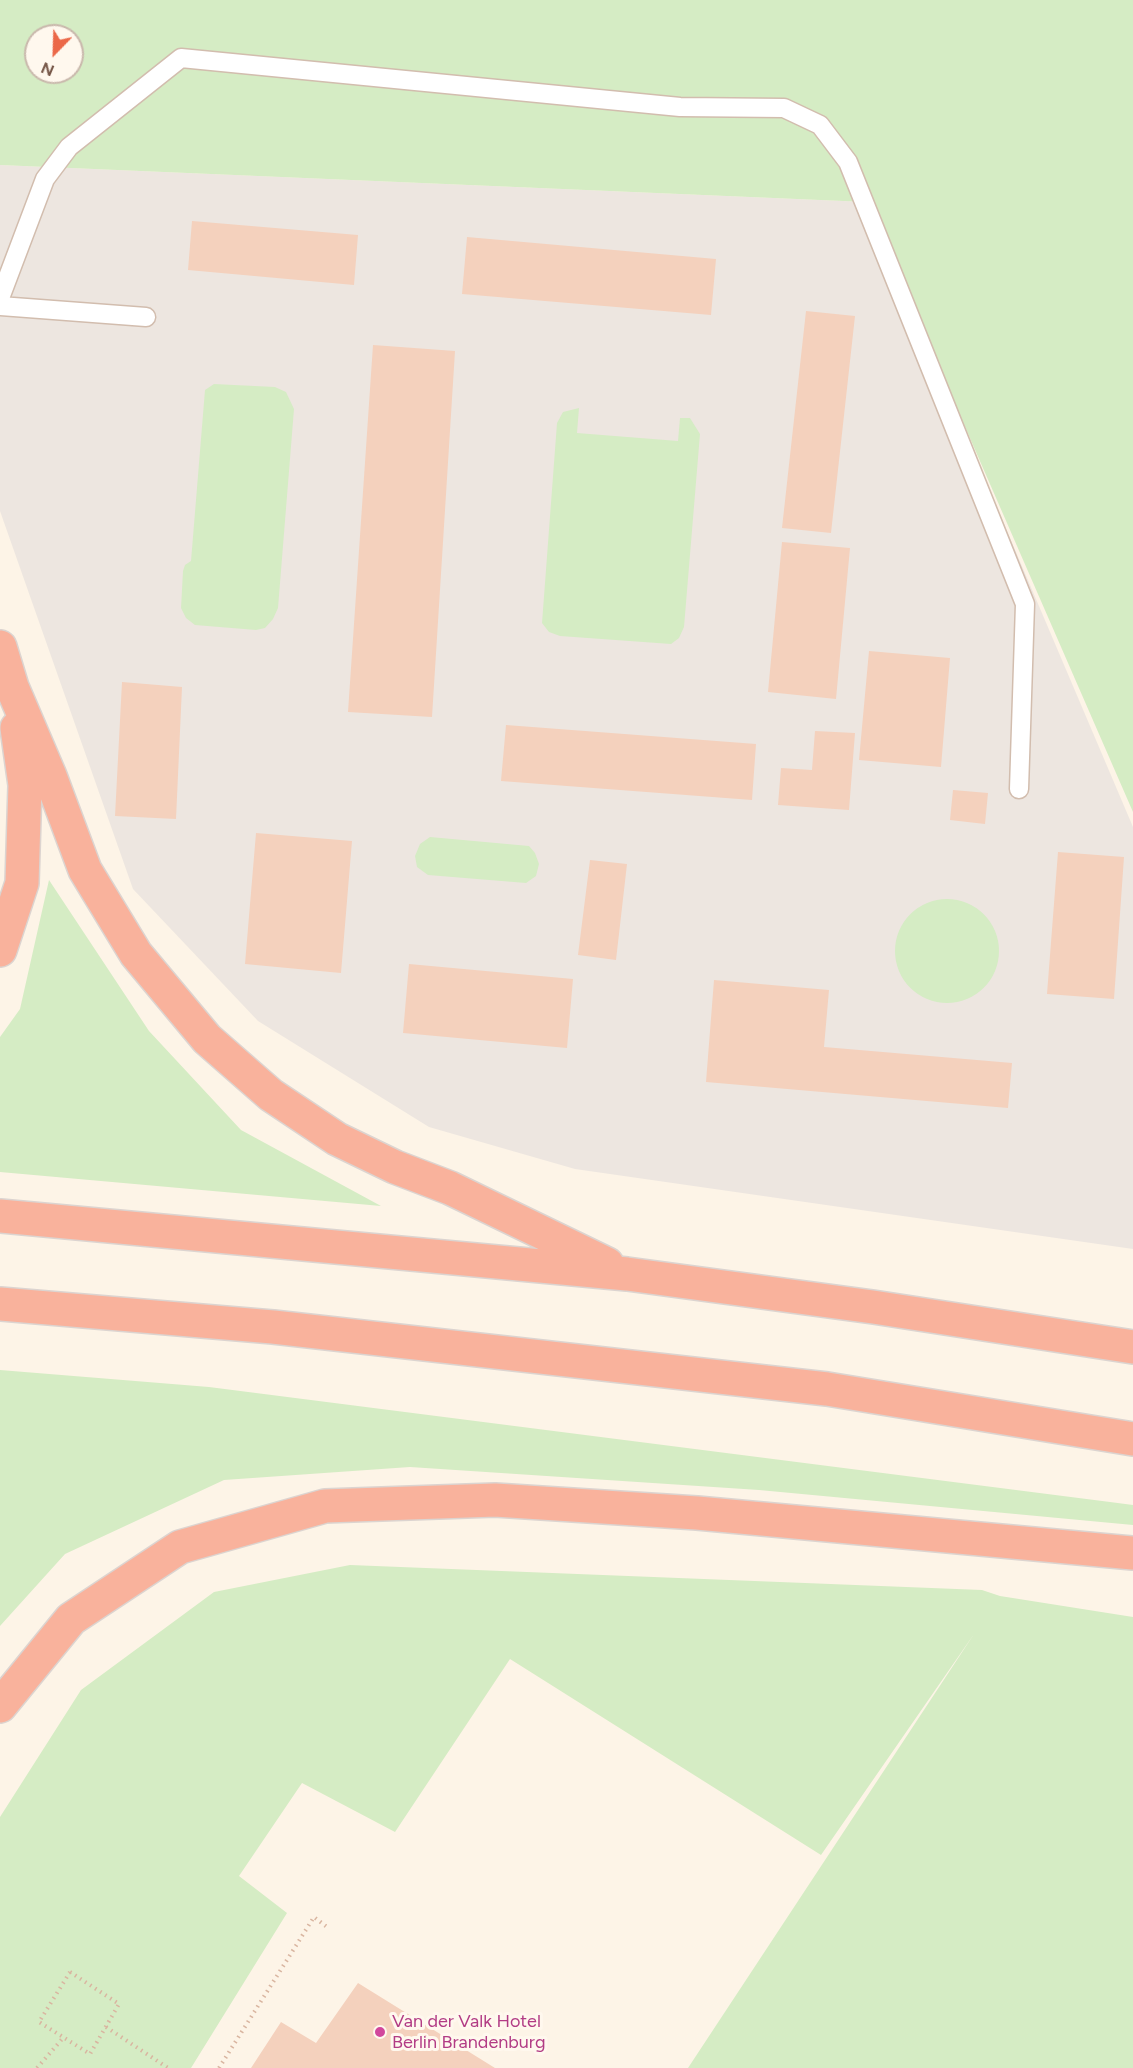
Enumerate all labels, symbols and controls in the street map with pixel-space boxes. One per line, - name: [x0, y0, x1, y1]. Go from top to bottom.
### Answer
- north arrow: [24, 24, 84, 84]
- text: N: [38, 58, 57, 80]
- place label: Van der Valk Hotel Berlin Brandenburg: [392, 2011, 546, 2054]
- marker: Van der Valk Hotel Berlin Brandenburg: [373, 2025, 387, 2039]

